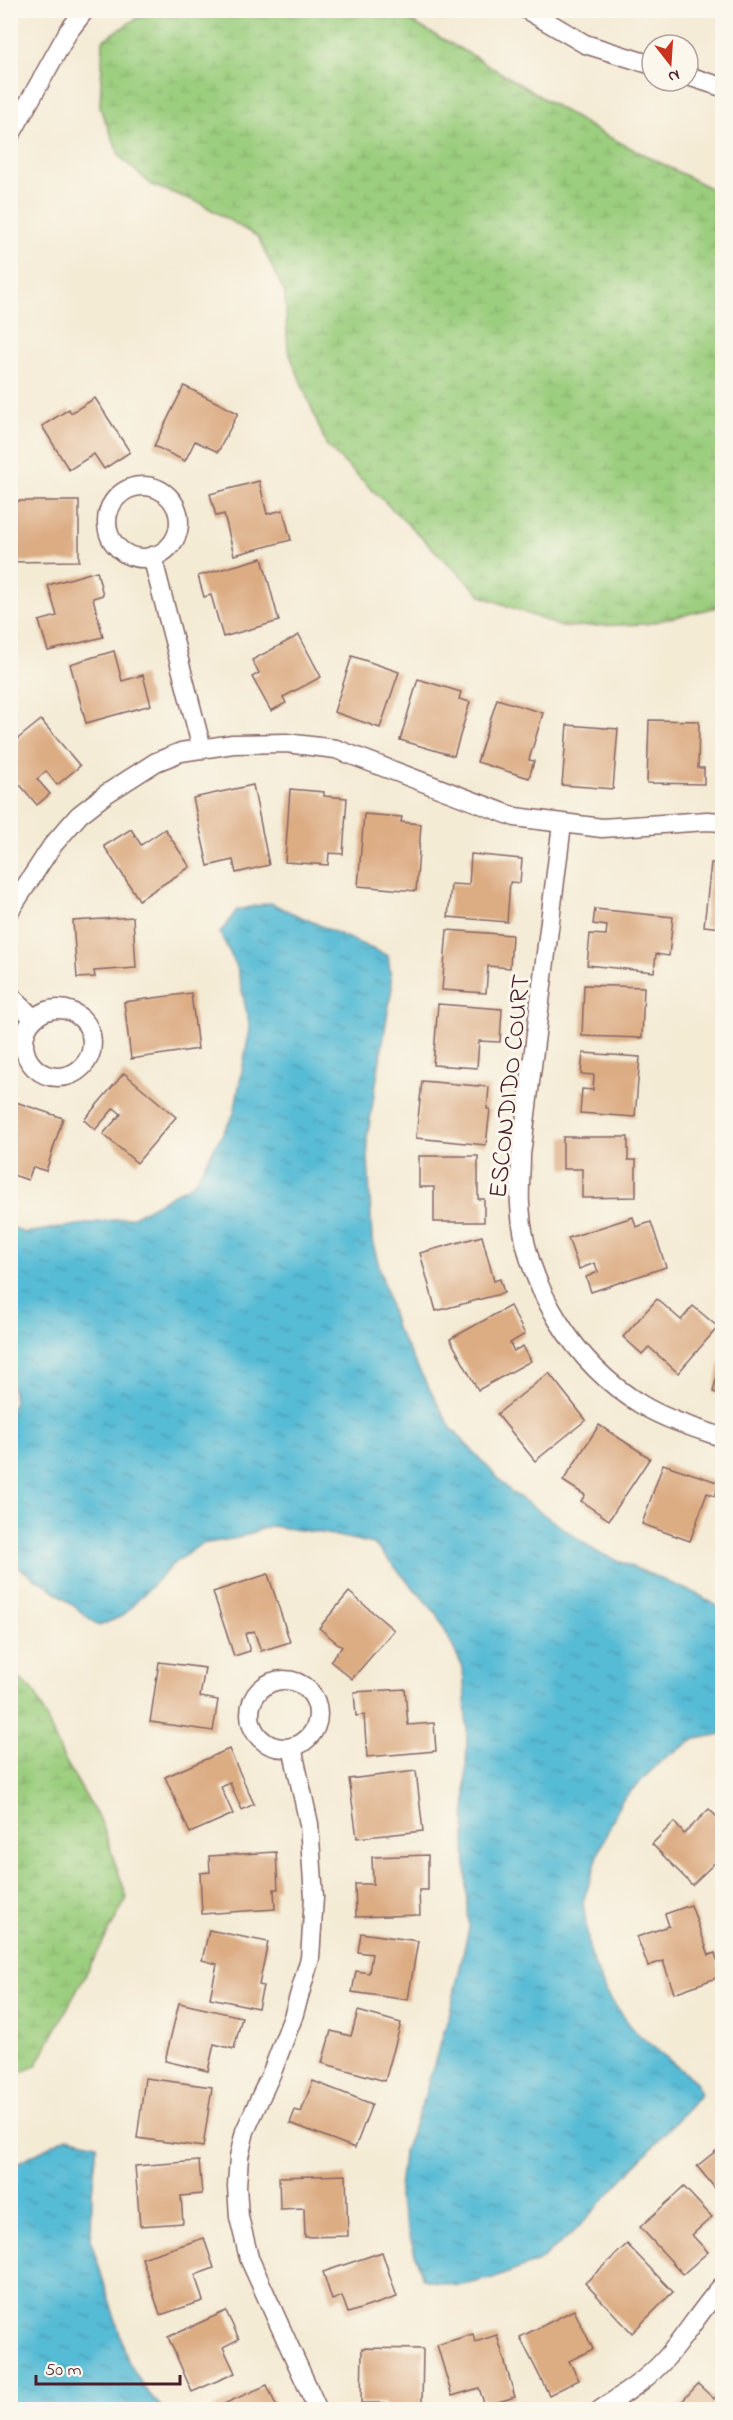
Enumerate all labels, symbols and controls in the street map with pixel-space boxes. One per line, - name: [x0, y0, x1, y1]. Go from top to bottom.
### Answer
- north arrow: [640, 33, 700, 93]
- text: N: [665, 62, 682, 89]
- street label: ESCONDIDO COURT: [480, 972, 542, 1200]
- scale bar: [36, 2348, 180, 2386]
- text: 50 m: [45, 2358, 82, 2384]

